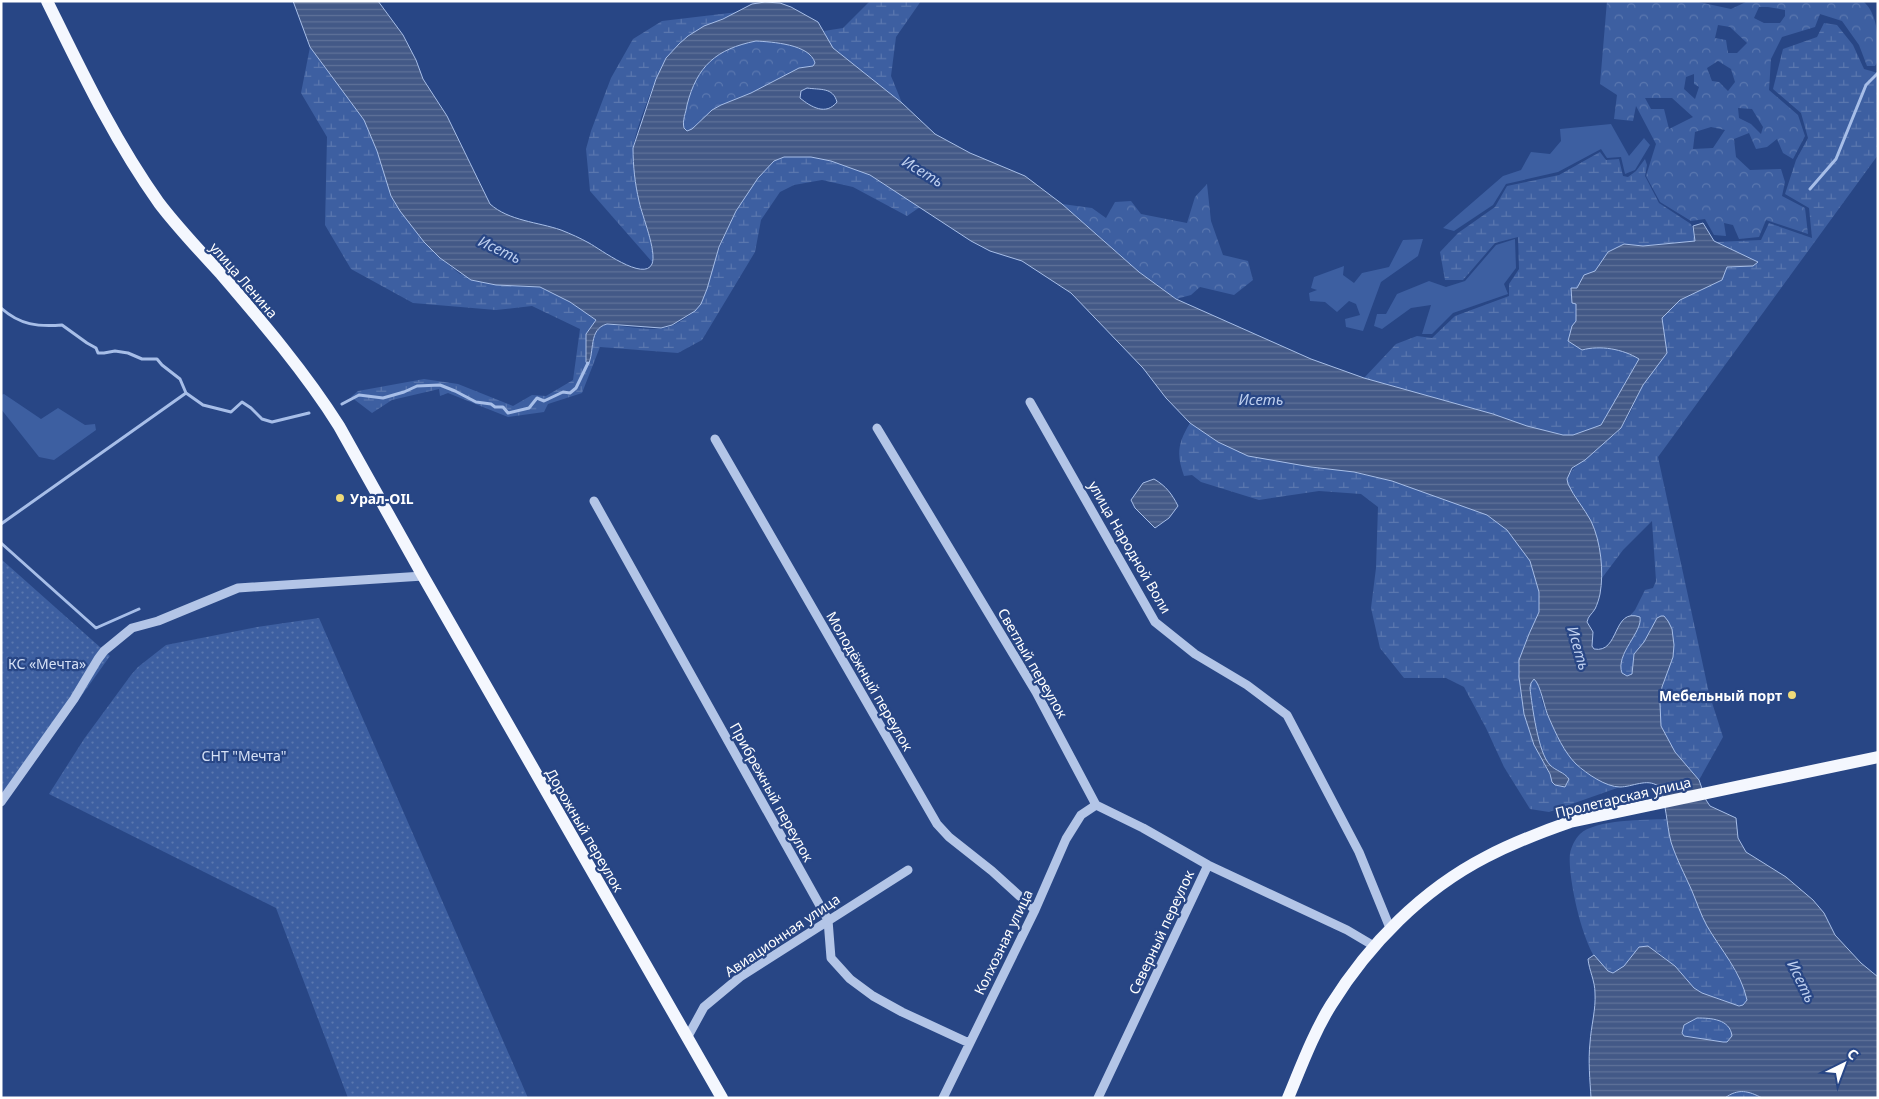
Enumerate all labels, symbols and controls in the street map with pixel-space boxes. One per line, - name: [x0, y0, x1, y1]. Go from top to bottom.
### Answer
- water label: Исеть: [899, 151, 948, 191]
- water label: Исеть: [475, 230, 525, 268]
- street label: улица Ленина: [206, 238, 282, 322]
- water label: Исеть: [1239, 389, 1284, 409]
- street label: улица Народной Воли: [1084, 477, 1176, 617]
- place label: Урал-OIL: [350, 489, 414, 508]
- marker: Урал-OIL: [334, 492, 346, 504]
- street label: Светлый переулок: [994, 605, 1073, 722]
- street label: Молодёжный переулок: [822, 608, 918, 755]
- water label: Исеть: [1563, 624, 1595, 673]
- park label: КС «Мечта»: [8, 654, 86, 673]
- place label: Мебельный порт: [1659, 686, 1782, 705]
- marker: Мебельный порт: [1786, 689, 1798, 701]
- street label: Прибрежный переулок: [726, 719, 818, 865]
- park label: СНТ "Мечта": [202, 746, 286, 765]
- street label: Дорожный переулок: [542, 765, 628, 896]
- street label: Пролетарская улица: [1553, 772, 1693, 822]
- street label: Северный переулок: [1124, 866, 1198, 997]
- street label: Колхозная улица: [969, 886, 1037, 998]
- street label: Авиационная улица: [721, 889, 843, 981]
- water label: Исеть: [1783, 956, 1821, 1006]
- north arrow: [1819, 1039, 1869, 1089]
- text: С: [1843, 1044, 1863, 1064]

